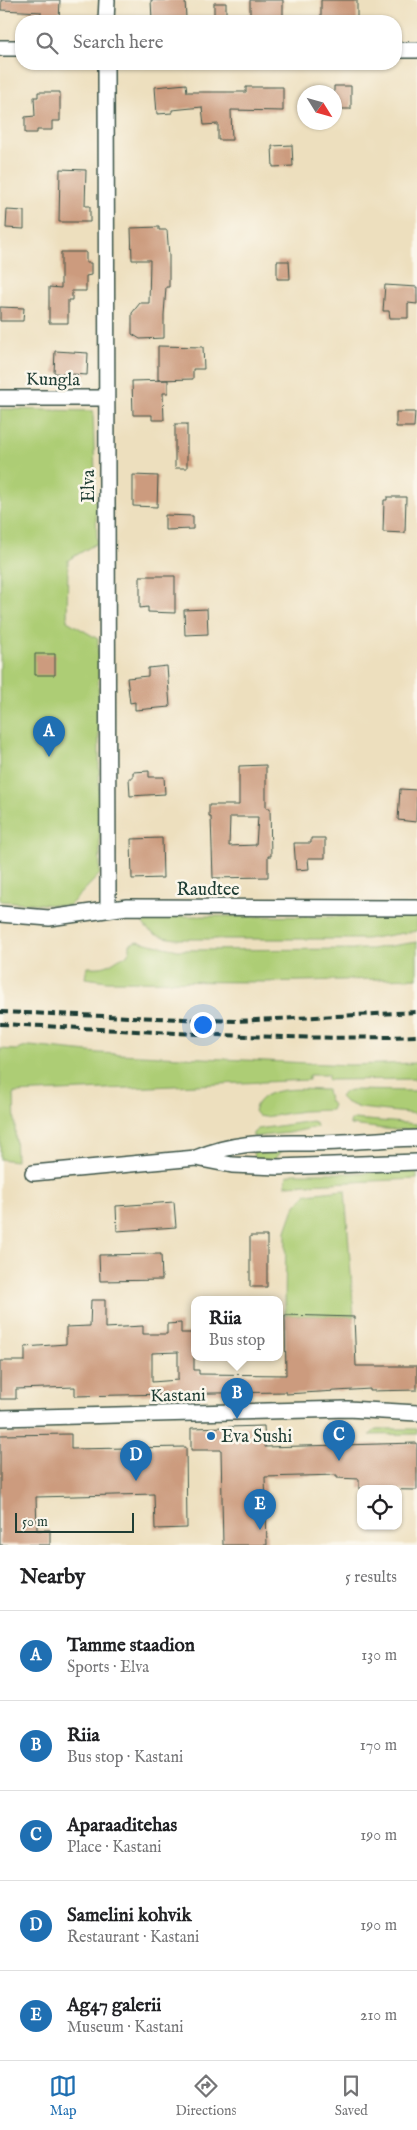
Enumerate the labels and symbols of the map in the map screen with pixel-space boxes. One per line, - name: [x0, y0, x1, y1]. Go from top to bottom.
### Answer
- north arrow: [297, 85, 342, 130]
- street label: Kungla: [26, 369, 81, 392]
- street label: Elva: [78, 469, 101, 502]
- pin: A: [33, 716, 65, 757]
- street label: Raudtee: [176, 879, 240, 902]
- your location: [190, 1012, 216, 1038]
- pin: B: [221, 1378, 253, 1419]
- street label: Kastani: [150, 1385, 206, 1408]
- pin: C: [323, 1420, 355, 1461]
- place label: Eva Sushi: [221, 1426, 292, 1449]
- marker: Eva Sushi: [205, 1430, 217, 1442]
- pin: D: [120, 1440, 152, 1481]
- pin: E: [244, 1489, 276, 1530]
- scale bar: [15, 1510, 134, 1533]

